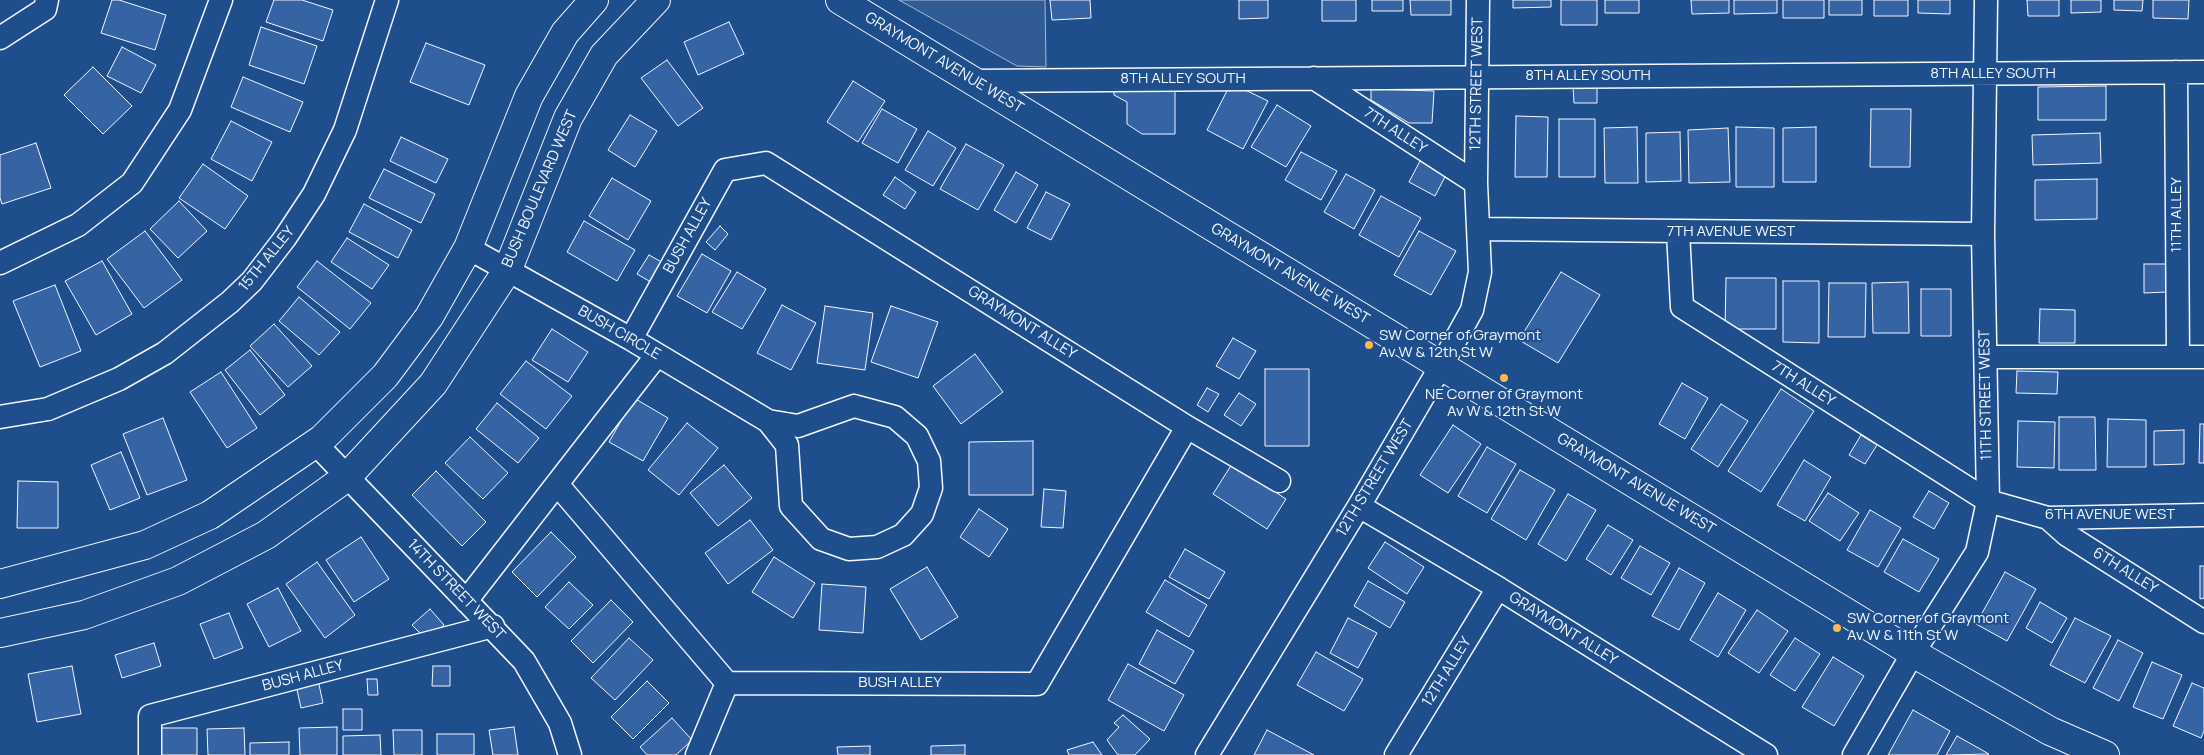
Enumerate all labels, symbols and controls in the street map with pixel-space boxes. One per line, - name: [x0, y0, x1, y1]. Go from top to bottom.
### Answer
- street label: GRAYMONT AVENUE WEST: [862, 9, 1026, 117]
- street label: 12TH STREET WEST: [1467, 17, 1487, 151]
- street label: 8TH ALLEY SOUTH: [1930, 65, 2056, 83]
- street label: 8TH ALLEY SOUTH: [1525, 67, 1651, 85]
- street label: 8TH ALLEY SOUTH: [1120, 70, 1246, 88]
- street label: 7TH ALLEY: [1360, 104, 1430, 158]
- street label: BUSH BOULEVARD WEST: [499, 108, 581, 270]
- street label: 11TH ALLEY: [2168, 177, 2186, 253]
- street label: BUSH ALLEY: [660, 195, 716, 277]
- street label: GRAYMONT AVENUE WEST: [1208, 220, 1372, 328]
- street label: 15TH ALLEY: [235, 223, 299, 295]
- street label: 7TH AVENUE WEST: [1667, 223, 1795, 241]
- street label: GRAYMONT ALLEY: [965, 282, 1079, 364]
- street label: BUSH CIRCLE: [575, 302, 663, 364]
- place label: SW Corner of Graymont Av W & 12th St W: [1379, 327, 1541, 362]
- street label: 11TH STREET WEST: [1976, 329, 1996, 461]
- marker: SW Corner of Graymont Av W & 12th St W: [1363, 339, 1375, 351]
- street label: 7TH ALLEY: [1768, 357, 1838, 411]
- marker: NE Corner of Graymont Av W & 12th St W: [1498, 372, 1510, 384]
- place label: NE Corner of Graymont Av W & 12th St W: [1425, 386, 1583, 421]
- street label: 12TH STREET WEST: [1333, 416, 1417, 540]
- street label: GRAYMONT AVENUE WEST: [1554, 430, 1718, 538]
- street label: 6TH AVENUE WEST: [2045, 506, 2175, 524]
- street label: 14TH STREET WEST: [403, 536, 509, 644]
- street label: 6TH ALLEY: [2089, 544, 2161, 598]
- street label: GRAYMONT ALLEY: [1506, 588, 1620, 670]
- place label: SW Corner of Graymont Av W & 11th St W: [1847, 610, 2009, 645]
- marker: SW Corner of Graymont Av W & 11th St W: [1831, 622, 1843, 634]
- street label: 12TH ALLEY: [1419, 634, 1475, 710]
- street label: BUSH ALLEY: [260, 657, 346, 695]
- street label: BUSH ALLEY: [858, 674, 942, 692]

